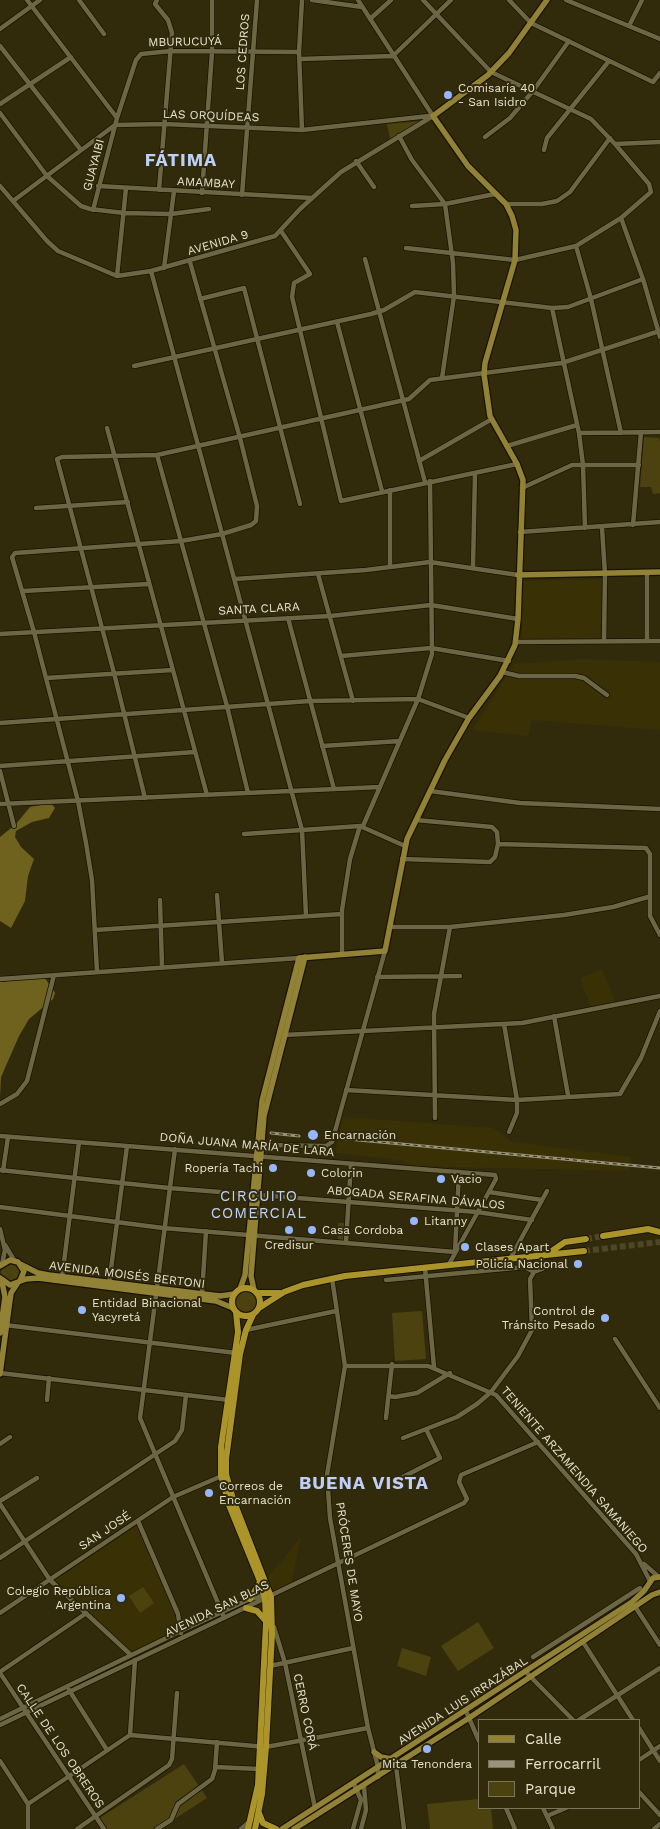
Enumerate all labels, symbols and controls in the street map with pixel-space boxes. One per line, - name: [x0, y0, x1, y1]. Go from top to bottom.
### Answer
- street label: LOS CEDROS: [233, 13, 253, 91]
- street label: MBURUCUYÁ: [148, 34, 222, 50]
- place label: Comisaría 40 - San Isidro: [458, 81, 535, 109]
- marker: Comisaría 40 - San Isidro: [442, 89, 454, 101]
- street label: LAS ORQUÍDEAS: [163, 107, 259, 125]
- street label: GUAYAIBI: [80, 138, 108, 192]
- district label: FÁTIMA: [144, 150, 218, 172]
- street label: AMAMBAY: [177, 174, 235, 192]
- street label: AVENIDA 9: [186, 227, 250, 259]
- street label: SANTA CLARA: [218, 600, 300, 618]
- marker: Encarnación: [306, 1128, 320, 1142]
- place label: Encarnación: [324, 1128, 396, 1142]
- street label: DOÑA JUANA MARÍA DE LARA: [159, 1130, 335, 1160]
- place label: Ropería Tachi: [184, 1161, 263, 1175]
- marker: Ropería Tachi: [267, 1162, 279, 1174]
- place label: Colorin: [321, 1166, 363, 1180]
- marker: Colorin: [305, 1167, 317, 1179]
- place label: Vacio: [451, 1172, 482, 1186]
- marker: Vacio: [435, 1173, 447, 1185]
- street label: ABOGADA SERAFINA DÁVALOS: [326, 1183, 506, 1213]
- district label: CIRCUITO COMERCIAL: [210, 1188, 308, 1223]
- place label: Litanny: [424, 1214, 467, 1228]
- marker: Litanny: [408, 1215, 420, 1227]
- place label: Casa Cordoba: [322, 1223, 403, 1237]
- marker: Credisur: [283, 1224, 295, 1236]
- marker: Casa Cordoba: [306, 1224, 318, 1236]
- place label: Credisur: [264, 1238, 314, 1252]
- place label: Clases Apart: [475, 1240, 549, 1254]
- marker: Clases Apart: [459, 1241, 471, 1253]
- place label: Policía Nacional: [475, 1257, 568, 1271]
- street label: AVENIDA MOISÉS BERTONI: [48, 1258, 206, 1292]
- marker: Policía Nacional: [572, 1258, 584, 1270]
- place label: Entidad Binacional Yacyretá: [92, 1296, 201, 1324]
- marker: Entidad Binacional Yacyretá: [76, 1304, 88, 1316]
- place label: Control de Tránsito Pesado: [502, 1304, 595, 1332]
- marker: Control de Tránsito Pesado: [599, 1312, 611, 1324]
- street label: TENIENTE ARZAMENDIA SAMANIEGO: [498, 1384, 650, 1556]
- district label: BUENA VISTA: [298, 1473, 430, 1495]
- place label: Correos de Encarnación: [219, 1479, 291, 1507]
- marker: Correos de Encarnación: [203, 1487, 215, 1499]
- street label: PRÓCERES DE MAYO: [332, 1501, 366, 1623]
- street label: SAN JOSÉ: [76, 1508, 134, 1554]
- street label: AVENIDA SAN BLAS: [162, 1577, 272, 1641]
- place label: Colegio República Argentina: [7, 1584, 111, 1612]
- marker: Colegio República Argentina: [115, 1592, 127, 1604]
- street label: AVENIDA LUIS IRRAZÁBAL: [395, 1654, 531, 1748]
- street label: CERRO CORÁ: [290, 1672, 320, 1752]
- street label: CALLE DE LOS OBREROS: [13, 1681, 107, 1811]
- legend: [478, 1719, 640, 1809]
- text: Calle: [525, 1730, 562, 1748]
- marker: Mita Tenondera: [421, 1743, 433, 1755]
- text: Ferrocarril: [525, 1755, 601, 1773]
- place label: Mita Tenondera: [382, 1757, 472, 1771]
- text: Parque: [525, 1780, 576, 1798]

